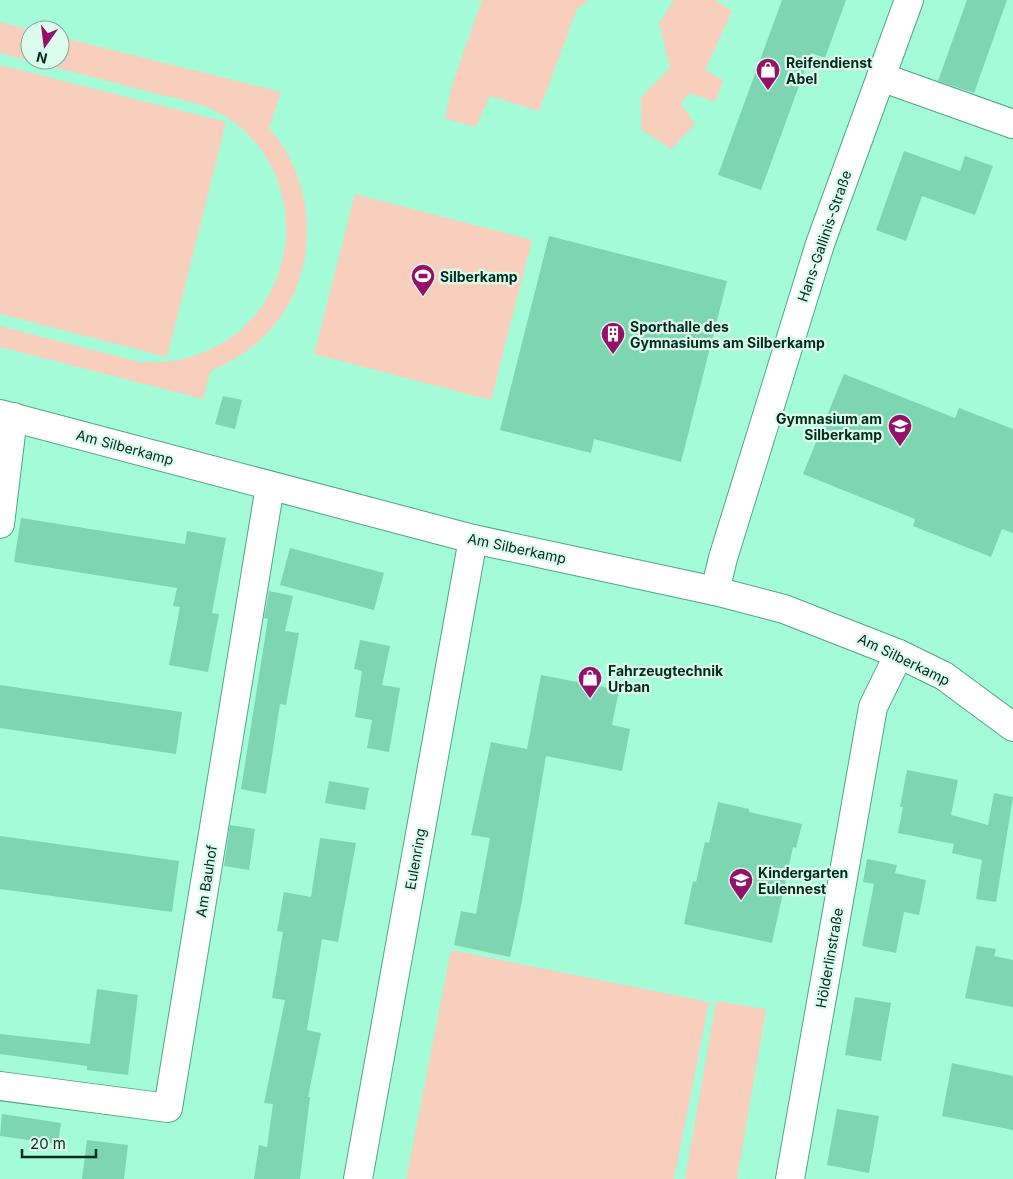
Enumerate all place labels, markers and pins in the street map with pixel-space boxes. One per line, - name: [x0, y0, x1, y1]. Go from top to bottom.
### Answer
- place label: Reifendienst Abel: [786, 54, 872, 87]
- shop icon: Reifendienst Abel: [755, 57, 781, 91]
- sports icon: Silberkamp: [410, 263, 436, 297]
- place label: Silberkamp: [440, 268, 518, 285]
- place label: Sporthalle des Gymnasiums am Silberkamp: [630, 318, 825, 351]
- building icon: Sporthalle des Gymnasiums am Silberkamp: [600, 321, 626, 355]
- place label: Gymnasium am Silberkamp: [776, 410, 882, 443]
- school or university icon: Gymnasium am Silberkamp: [887, 413, 913, 447]
- place label: Fahrzeugtechnik Urban: [608, 662, 724, 695]
- shop icon: Fahrzeugtechnik Urban: [577, 665, 603, 699]
- place label: Kindergarten Eulennest: [758, 864, 848, 897]
- school or university icon: Kindergarten Eulennest: [728, 867, 754, 901]

